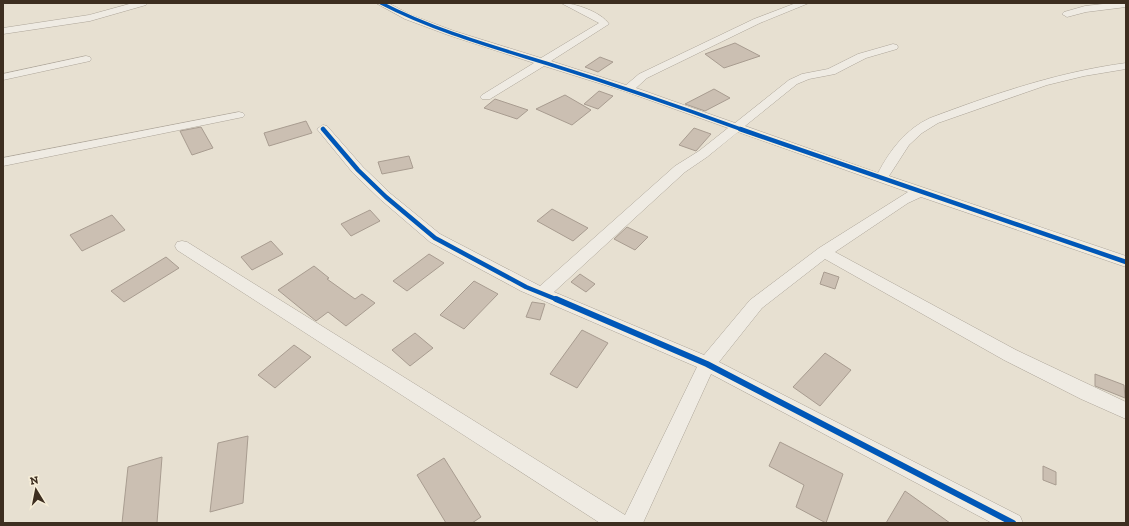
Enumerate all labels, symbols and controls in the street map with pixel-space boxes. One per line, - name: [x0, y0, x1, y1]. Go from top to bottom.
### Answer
- north arrow: [16, 470, 56, 510]
- text: N: [29, 473, 40, 488]

